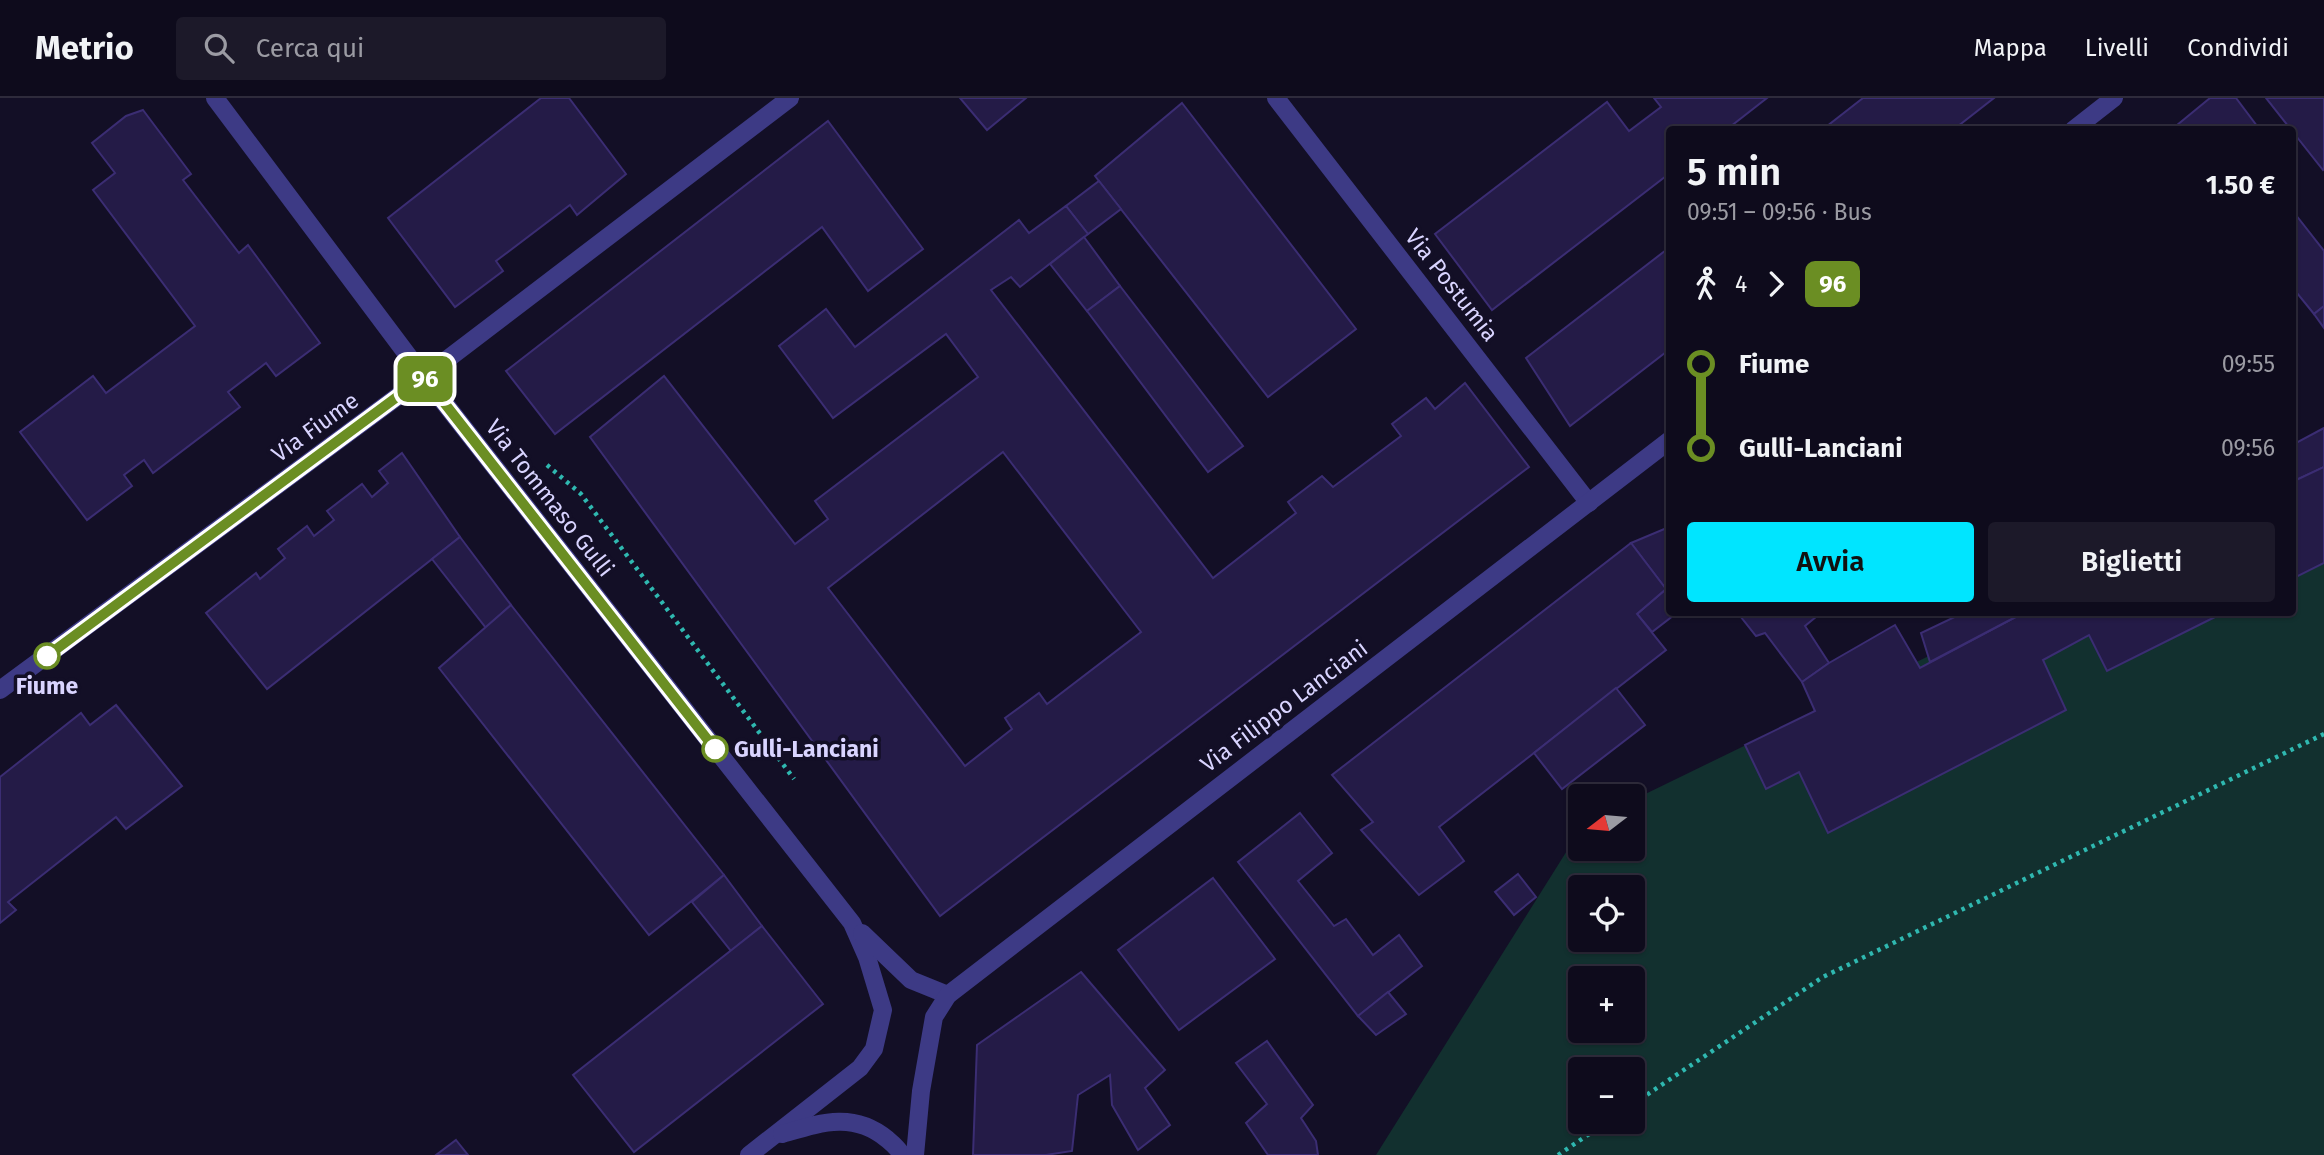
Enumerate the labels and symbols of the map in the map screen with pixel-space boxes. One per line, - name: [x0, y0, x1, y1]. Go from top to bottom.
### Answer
- street label: Via Postumia: [1399, 223, 1505, 347]
- line badge: 96: [394, 356, 457, 402]
- street label: Via Fiume: [266, 386, 364, 468]
- street label: Via Tommaso Gulli: [480, 414, 620, 582]
- street label: Via Filippo Lanciani: [1195, 634, 1373, 778]
- marker: Fiume: [34, 643, 60, 669]
- place label: Fiume: [16, 672, 78, 700]
- place label: Gulli-Lanciani: [734, 735, 879, 763]
- marker: Gulli-Lanciani: [702, 736, 728, 762]
- north arrow: [1568, 784, 1645, 861]

